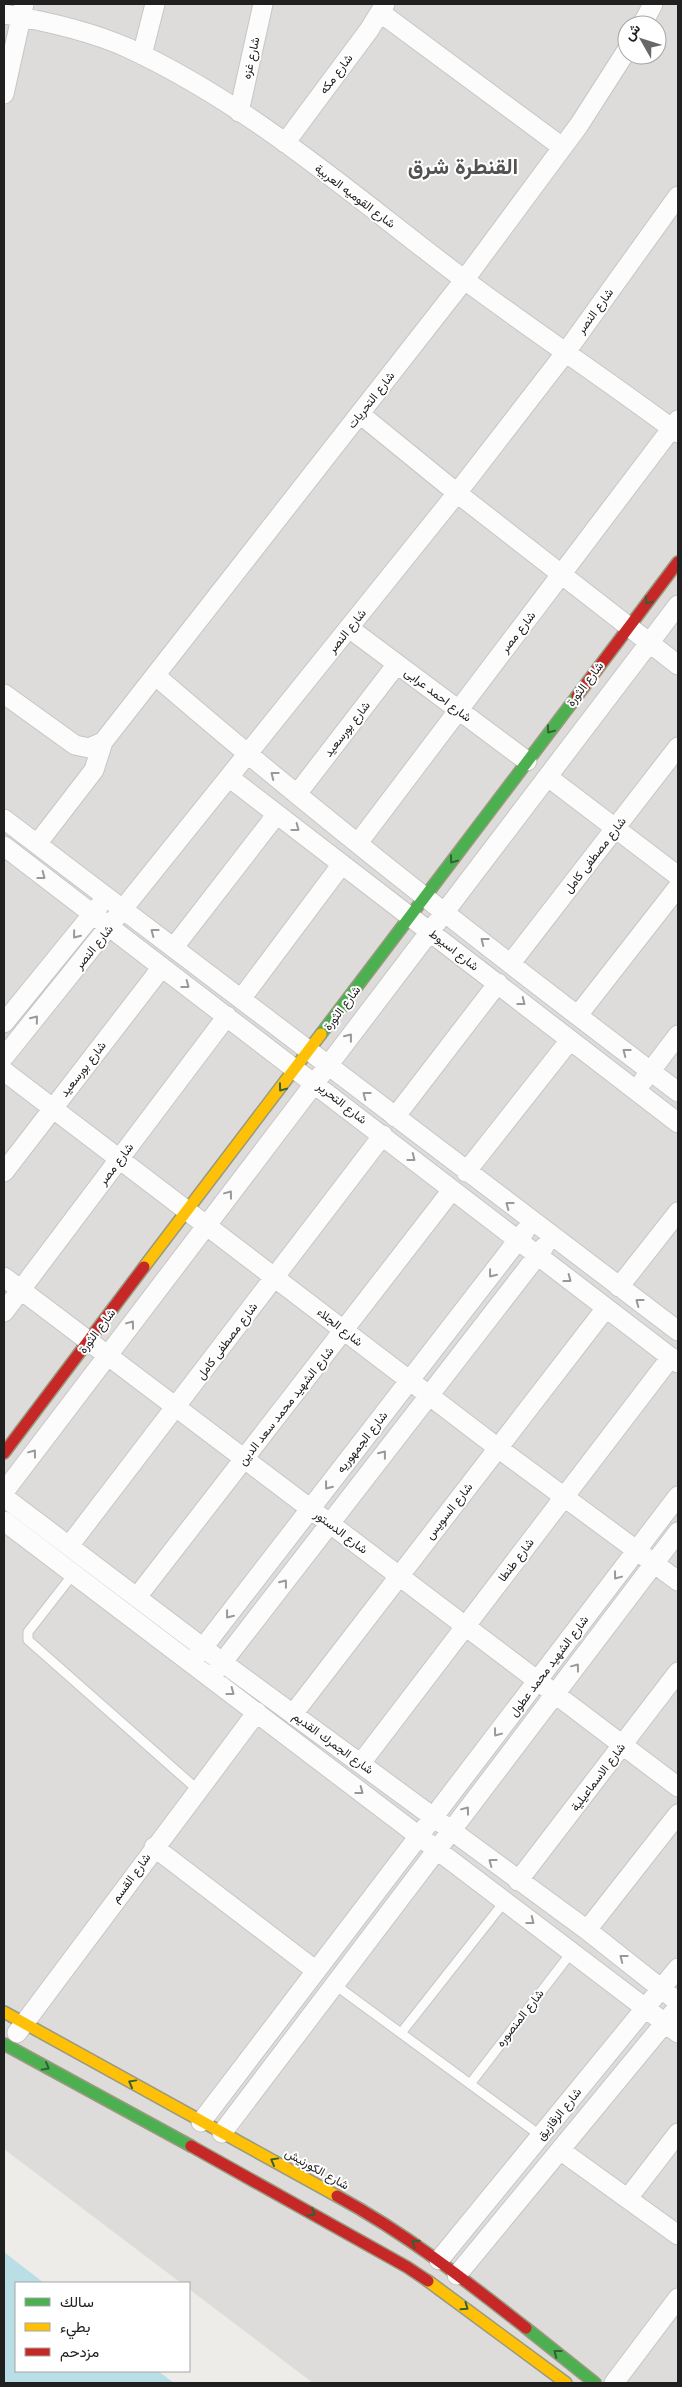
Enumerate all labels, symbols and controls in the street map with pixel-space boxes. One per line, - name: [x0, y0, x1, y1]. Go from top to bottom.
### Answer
- north arrow: [617, 15, 667, 65]
- text: ش: [620, 20, 644, 44]
- street label: شارع غزه: [239, 35, 265, 81]
- street label: شارع مكه: [317, 51, 357, 98]
- district label: القنطرة شرق: [408, 154, 518, 180]
- street label: شارع القوميه العربية: [311, 161, 398, 232]
- street label: شارع النصر: [573, 286, 618, 338]
- street label: شارع التحريات: [344, 369, 399, 432]
- one-way arrow: [646, 595, 654, 604]
- street label: شارع النصر: [324, 606, 371, 658]
- street label: شارع مصر: [497, 608, 540, 658]
- street label: شارع الثورة: [564, 659, 608, 710]
- street label: شارع احمد عرابى: [401, 665, 474, 726]
- street label: شارع بورسعيد: [321, 698, 375, 761]
- one-way arrow: [547, 724, 556, 734]
- one-way arrow: [271, 773, 280, 781]
- street label: شارع مصطفى كامل: [561, 814, 630, 897]
- one-way arrow: [290, 823, 299, 831]
- one-way arrow: [450, 854, 459, 864]
- one-way arrow: [36, 870, 45, 878]
- street label: شارع النصر: [71, 922, 118, 974]
- street label: شارع اسيوط: [425, 926, 482, 975]
- one-way arrow: [72, 929, 81, 938]
- one-way arrow: [151, 930, 160, 938]
- one-way arrow: [480, 938, 490, 947]
- one-way arrow: [180, 979, 189, 987]
- street label: شارع الثورة: [321, 983, 365, 1034]
- one-way arrow: [516, 997, 525, 1005]
- one-way arrow: [29, 1016, 37, 1025]
- one-way arrow: [343, 1033, 352, 1043]
- street label: شارع بورسعيد: [57, 1038, 111, 1101]
- one-way arrow: [622, 1048, 631, 1057]
- street label: شارع التحرير: [312, 1079, 370, 1128]
- one-way arrow: [279, 1082, 288, 1092]
- one-way arrow: [362, 1092, 372, 1101]
- street label: شارع مصر: [95, 1140, 138, 1190]
- one-way arrow: [406, 1152, 416, 1161]
- one-way arrow: [224, 1191, 232, 1200]
- one-way arrow: [506, 1202, 515, 1210]
- one-way arrow: [488, 1269, 497, 1278]
- one-way arrow: [562, 1273, 572, 1282]
- one-way arrow: [635, 1299, 645, 1308]
- street label: شارع مصطفى كامل: [194, 1300, 262, 1383]
- street label: شارع الجلاء: [313, 1305, 366, 1351]
- street label: شارع الثورة: [76, 1306, 120, 1357]
- one-way arrow: [126, 1321, 134, 1330]
- street label: شارع الشهيد محمد سعد الدين: [235, 1344, 338, 1469]
- street label: شارع الجمهوريه: [334, 1408, 392, 1477]
- one-way arrow: [27, 1449, 36, 1459]
- one-way arrow: [377, 1450, 386, 1460]
- one-way arrow: [326, 1480, 334, 1489]
- street label: شارع السويس: [423, 1480, 477, 1543]
- street label: شارع الدستور: [310, 1507, 370, 1558]
- street label: شارع طنطا: [495, 1536, 538, 1586]
- one-way arrow: [614, 1570, 622, 1579]
- one-way arrow: [278, 1580, 286, 1589]
- one-way arrow: [226, 1609, 235, 1619]
- street label: شارع الشهيد محمد عطول: [507, 1613, 593, 1720]
- one-way arrow: [570, 1664, 579, 1673]
- one-way arrow: [225, 1686, 235, 1695]
- street label: شارع الجمرك القديم: [289, 1709, 376, 1779]
- one-way arrow: [494, 1727, 503, 1737]
- street label: شارع الاسماعيلية: [568, 1740, 630, 1815]
- one-way arrow: [354, 1785, 363, 1793]
- one-way arrow: [460, 1806, 469, 1816]
- street label: شارع القسم: [108, 1851, 155, 1907]
- one-way arrow: [488, 1859, 498, 1868]
- one-way arrow: [525, 1916, 534, 1924]
- one-way arrow: [620, 1956, 629, 1964]
- street label: شارع المنصوره: [493, 1986, 548, 2051]
- one-way arrow: [41, 2061, 50, 2071]
- one-way arrow: [128, 2080, 137, 2090]
- street label: شارع الزقازيق: [534, 2085, 586, 2144]
- street label: شارع الكورنيش: [282, 2146, 351, 2194]
- one-way arrow: [271, 2157, 280, 2167]
- one-way arrow: [306, 2206, 315, 2216]
- one-way arrow: [411, 2240, 421, 2249]
- legend: [15, 2282, 190, 2372]
- text: سالك: [60, 2293, 94, 2310]
- one-way arrow: [459, 2301, 469, 2310]
- text: بطيء: [60, 2318, 90, 2340]
- text: مزدحم: [60, 2343, 99, 2362]
- one-way arrow: [554, 2351, 563, 2359]

